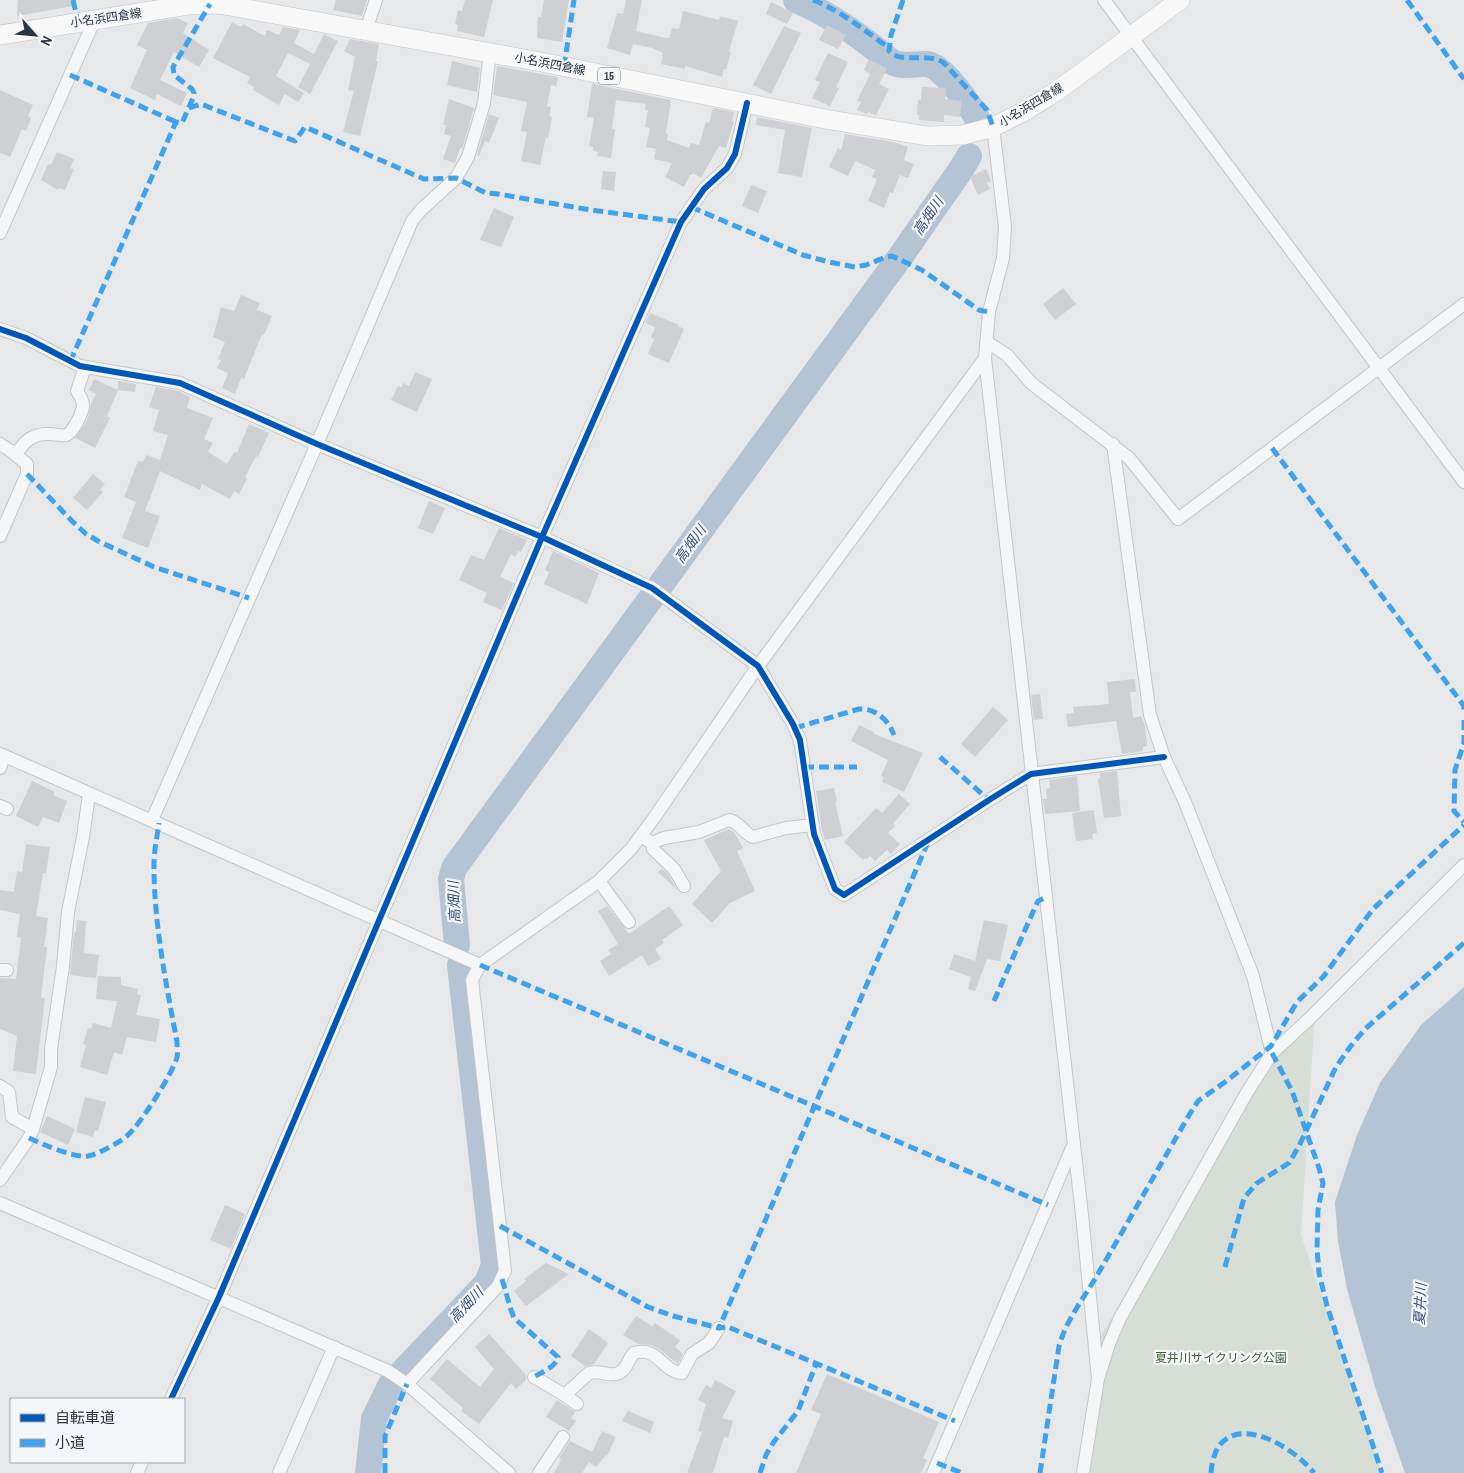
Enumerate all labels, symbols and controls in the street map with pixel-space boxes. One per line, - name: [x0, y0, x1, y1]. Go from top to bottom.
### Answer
- street label: 小名浜四倉線: [69, 5, 143, 31]
- north arrow: [10, 10, 60, 60]
- text: N: [37, 33, 56, 49]
- street label: 小名浜四倉線: [513, 49, 587, 79]
- road number: 15: [598, 68, 620, 84]
- street label: 小名浜四倉線: [996, 80, 1066, 130]
- water label: 高畑川: [909, 192, 948, 238]
- water label: 高畑川: [670, 520, 711, 566]
- water label: 高畑川: [444, 879, 464, 923]
- water label: 夏井川: [1410, 1281, 1430, 1325]
- water label: 高畑川: [445, 1282, 488, 1326]
- park label: 夏井川サイクリング公園: [1155, 1350, 1287, 1366]
- legend: [10, 1398, 185, 1463]
- text: 自転車道: [55, 1407, 115, 1428]
- text: 小道: [55, 1432, 85, 1453]

